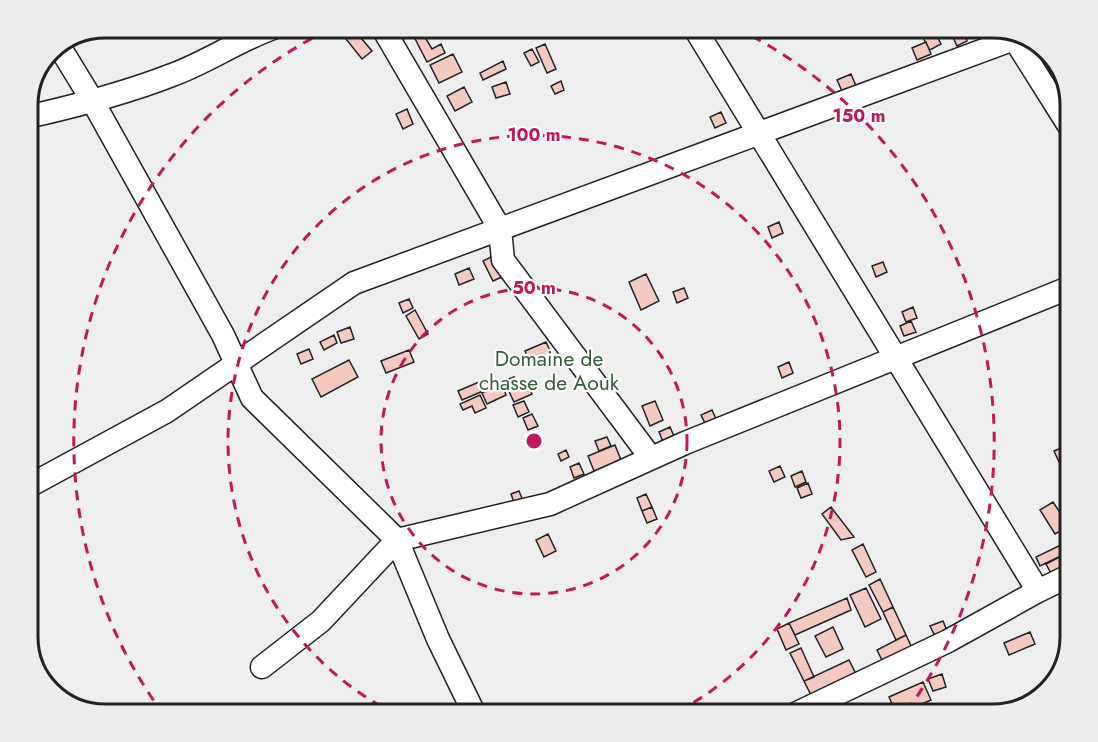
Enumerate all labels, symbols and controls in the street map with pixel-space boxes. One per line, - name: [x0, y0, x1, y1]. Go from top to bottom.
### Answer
- text: 150 m: [833, 103, 885, 129]
- text: 100 m: [507, 122, 561, 148]
- text: 50 m: [512, 275, 556, 301]
- park label: Domaine de chasse de Aouk: [479, 344, 620, 398]
- centre of rings: [524, 431, 544, 451]

